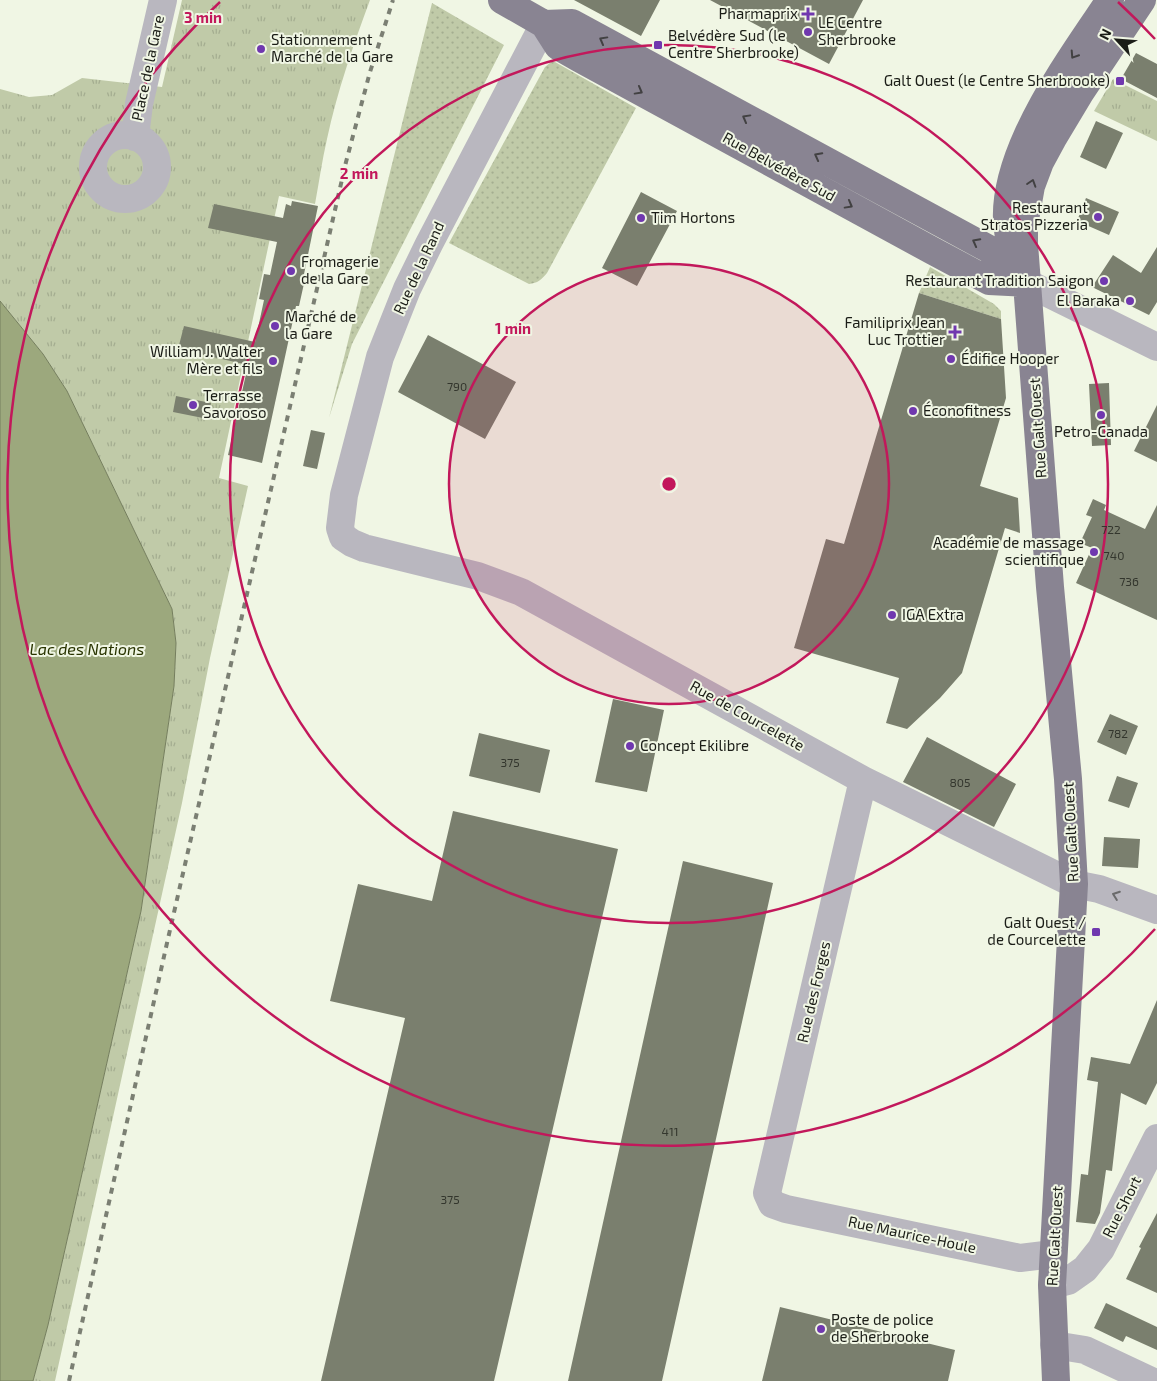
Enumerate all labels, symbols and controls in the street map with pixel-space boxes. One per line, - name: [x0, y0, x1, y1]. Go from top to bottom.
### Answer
- place label: Pharmaprix: [718, 4, 798, 22]
- text: 3 min: [184, 8, 222, 26]
- marker: Pharmaprix: [802, 8, 814, 20]
- street label: Place de la Gare: [127, 13, 167, 122]
- place label: LE Centre Sherbrooke: [818, 13, 896, 48]
- north arrow: [1092, 15, 1142, 65]
- place label: Belvédère Sud (le Centre Sherbrooke): [668, 26, 799, 61]
- marker: LE Centre Sherbrooke: [802, 26, 814, 38]
- text: N: [1095, 26, 1115, 42]
- place label: Stationnement Marché de la Gare: [271, 30, 393, 65]
- one-way arrow: [600, 36, 609, 46]
- marker: Belvédère Sud (le Centre Sherbrooke): [652, 39, 664, 51]
- marker: Stationnement Marché de la Gare: [255, 43, 267, 55]
- one-way arrow: [1071, 50, 1080, 59]
- place label: Galt Ouest (le Centre Sherbrooke): [884, 71, 1110, 89]
- marker: Galt Ouest (le Centre Sherbrooke): [1114, 75, 1126, 87]
- one-way arrow: [634, 85, 643, 95]
- one-way arrow: [742, 114, 751, 124]
- street label: Rue Belvédère Sud: [720, 128, 839, 205]
- one-way arrow: [814, 153, 823, 163]
- text: 2 min: [340, 164, 378, 182]
- one-way arrow: [1027, 179, 1037, 188]
- place label: Restaurant Stratos Pizzeria: [981, 198, 1088, 233]
- one-way arrow: [844, 199, 853, 209]
- place label: Tim Hortons: [651, 208, 735, 226]
- marker: Restaurant Stratos Pizzeria: [1092, 211, 1104, 223]
- marker: Tim Hortons: [635, 212, 647, 224]
- street label: Rue de la Rand: [389, 218, 447, 317]
- one-way arrow: [973, 238, 982, 248]
- place label: Fromagerie de la Gare: [301, 252, 379, 287]
- marker: Fromagerie de la Gare: [285, 265, 297, 277]
- place label: Restaurant Tradition Saigon: [905, 271, 1094, 289]
- marker: Restaurant Tradition Saigon: [1098, 275, 1110, 287]
- place label: El Baraka: [1057, 291, 1120, 309]
- marker: El Baraka: [1124, 295, 1136, 307]
- place label: Marché de la Gare: [285, 307, 356, 342]
- place label: Familiprix Jean Luc Trottier: [844, 313, 945, 348]
- text: 1 min: [495, 319, 531, 337]
- marker: Marché de la Gare: [269, 320, 281, 332]
- marker: Familiprix Jean Luc Trottier: [949, 326, 961, 338]
- place label: William J. Walter Mère et fils: [150, 342, 263, 377]
- place label: Édifice Hooper: [961, 349, 1059, 367]
- marker: Édifice Hooper: [945, 353, 957, 365]
- marker: William J. Walter Mère et fils: [267, 355, 279, 367]
- street label: Rue Galt Ouest: [1025, 377, 1049, 479]
- house number: 790: [447, 379, 467, 393]
- place label: Terrasse Savoroso: [203, 386, 267, 421]
- marker: Terrasse Savoroso: [187, 399, 199, 411]
- place label: Éconofitness: [923, 401, 1011, 419]
- marker: Éconofitness: [907, 405, 919, 417]
- marker: Petro-Canada: [1095, 409, 1107, 421]
- place label: Petro-Canada: [1054, 422, 1148, 440]
- centre of rings: [660, 475, 678, 493]
- house number: 722: [1101, 522, 1121, 536]
- place label: Académie de massage scientifique: [933, 533, 1084, 568]
- marker: Académie de massage scientifique: [1088, 546, 1100, 558]
- house number: 740: [1104, 548, 1124, 562]
- house number: 736: [1119, 574, 1139, 588]
- place label: IGA Extra: [902, 605, 964, 623]
- marker: IGA Extra: [886, 609, 898, 621]
- water label: Lac des Nations: [30, 639, 144, 658]
- street label: Rue de Courcelette: [687, 676, 808, 754]
- house number: 782: [1108, 726, 1128, 740]
- place label: Concept Ekilibre: [640, 736, 749, 754]
- marker: Concept Ekilibre: [624, 740, 636, 752]
- house number: 375: [500, 755, 520, 769]
- house number: 805: [950, 775, 970, 789]
- street label: Rue Galt Ouest: [1058, 781, 1082, 883]
- one-way arrow: [1112, 891, 1121, 901]
- place label: Galt Ouest / de Courcelette: [987, 913, 1086, 948]
- marker: Galt Ouest / de Courcelette: [1090, 926, 1102, 938]
- street label: Rue des Forges: [793, 939, 833, 1044]
- house number: 411: [662, 1124, 678, 1138]
- street label: Rue Short: [1098, 1173, 1144, 1240]
- street label: Rue Galt Ouest: [1042, 1185, 1066, 1286]
- house number: 375: [440, 1192, 460, 1206]
- street label: Rue Maurice-Houle: [847, 1212, 978, 1256]
- place label: Poste de police de Sherbrooke: [831, 1310, 934, 1345]
- marker: Poste de police de Sherbrooke: [815, 1323, 827, 1335]

